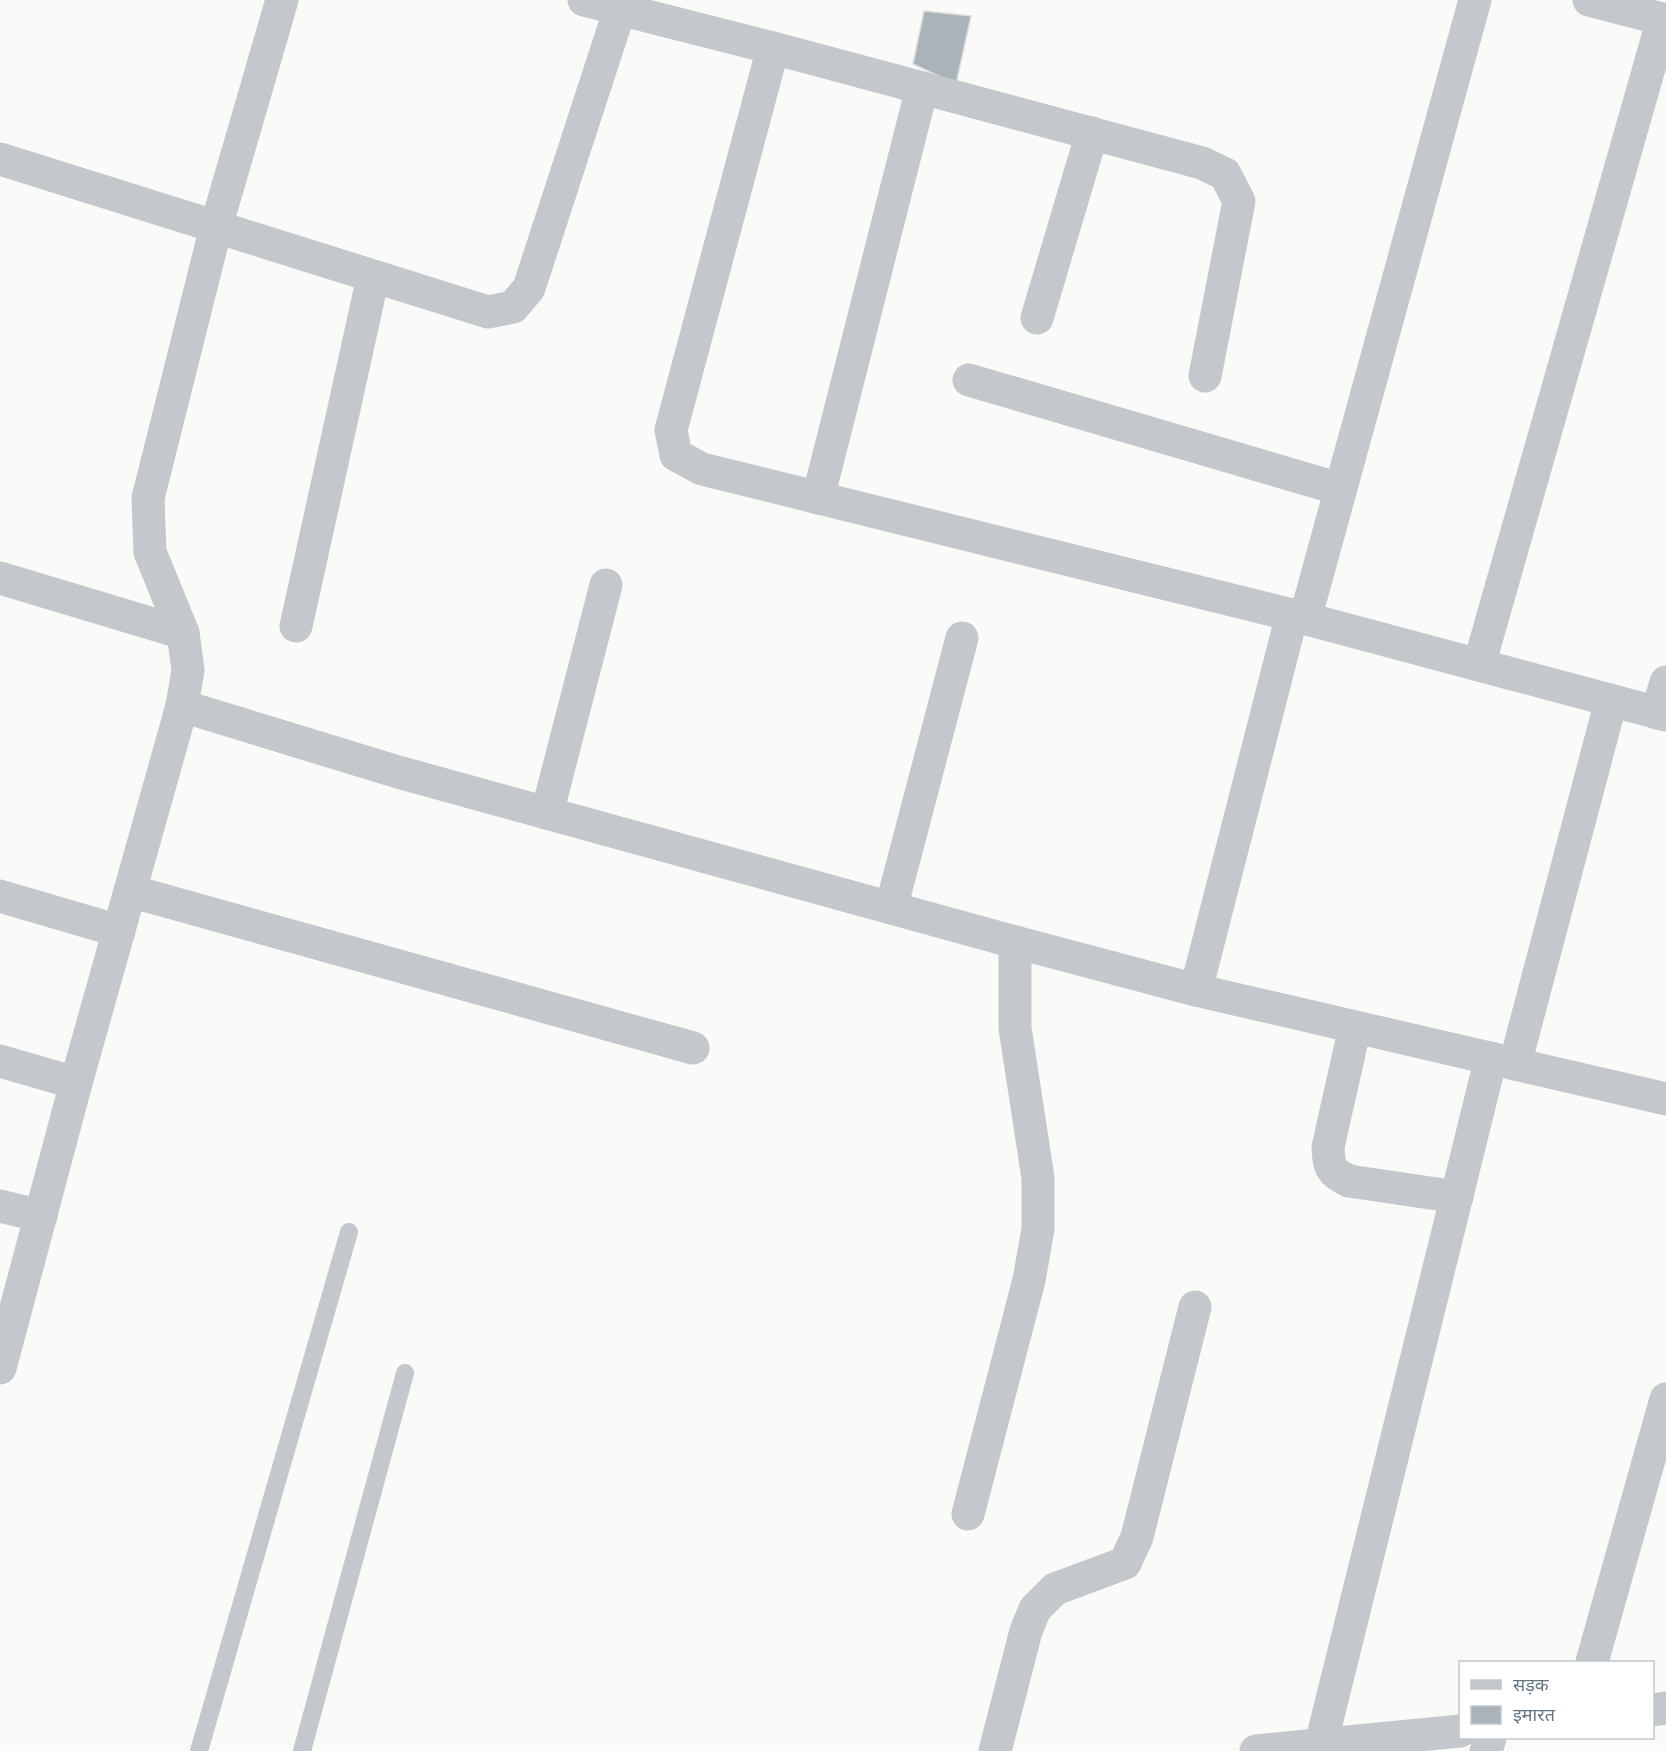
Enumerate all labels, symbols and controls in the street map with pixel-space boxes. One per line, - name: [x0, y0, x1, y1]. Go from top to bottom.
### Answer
- legend: [1459, 1661, 1654, 1739]
- text: सड़क: [1513, 1674, 1550, 1696]
- text: इमारत: [1513, 1704, 1556, 1726]

